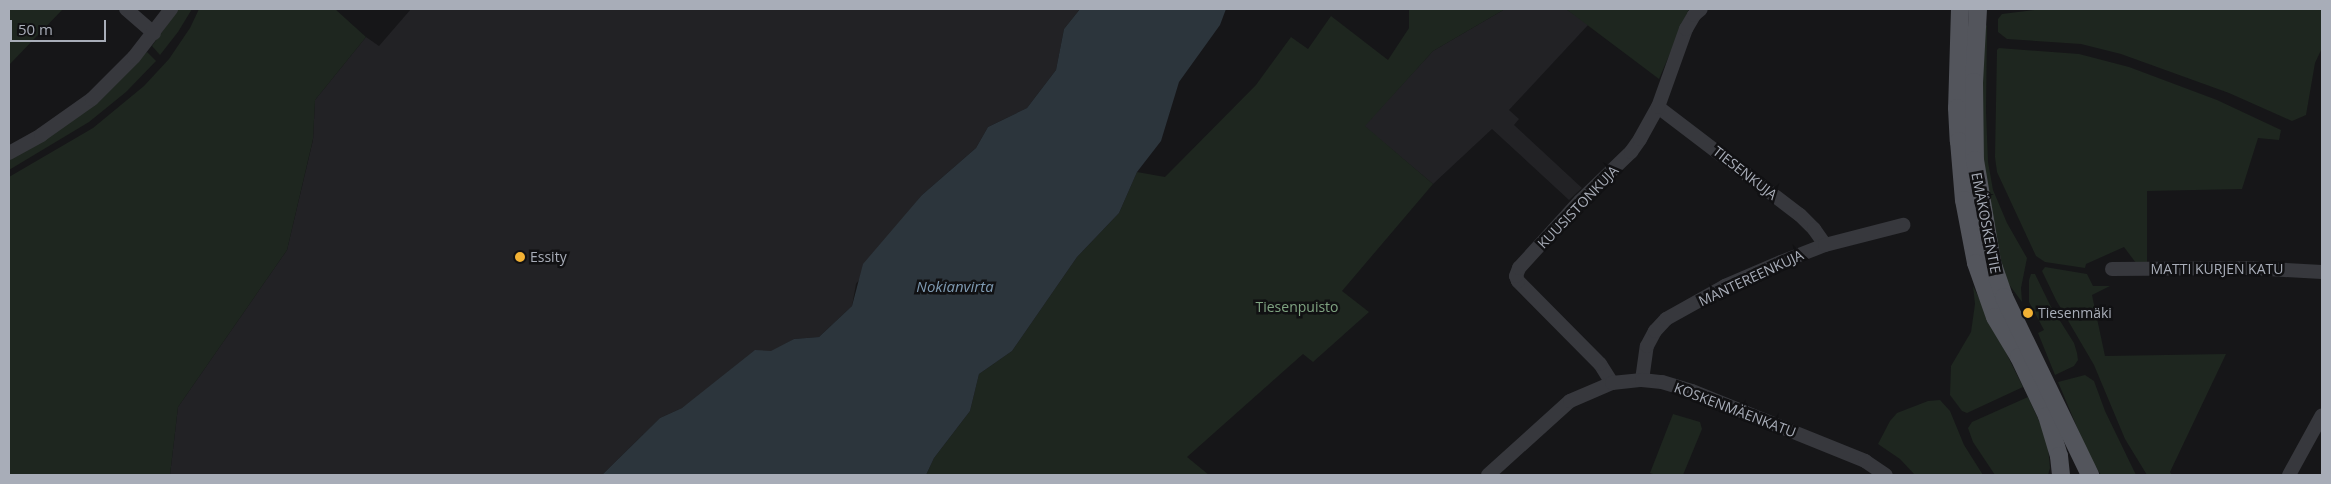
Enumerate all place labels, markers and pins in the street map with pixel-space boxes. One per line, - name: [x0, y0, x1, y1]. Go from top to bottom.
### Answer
- place label: Essity: [530, 249, 567, 265]
- marker: Essity: [514, 251, 526, 263]
- place label: Tiesenmäki: [2038, 305, 2112, 321]
- marker: Tiesenmäki: [2022, 307, 2034, 319]

